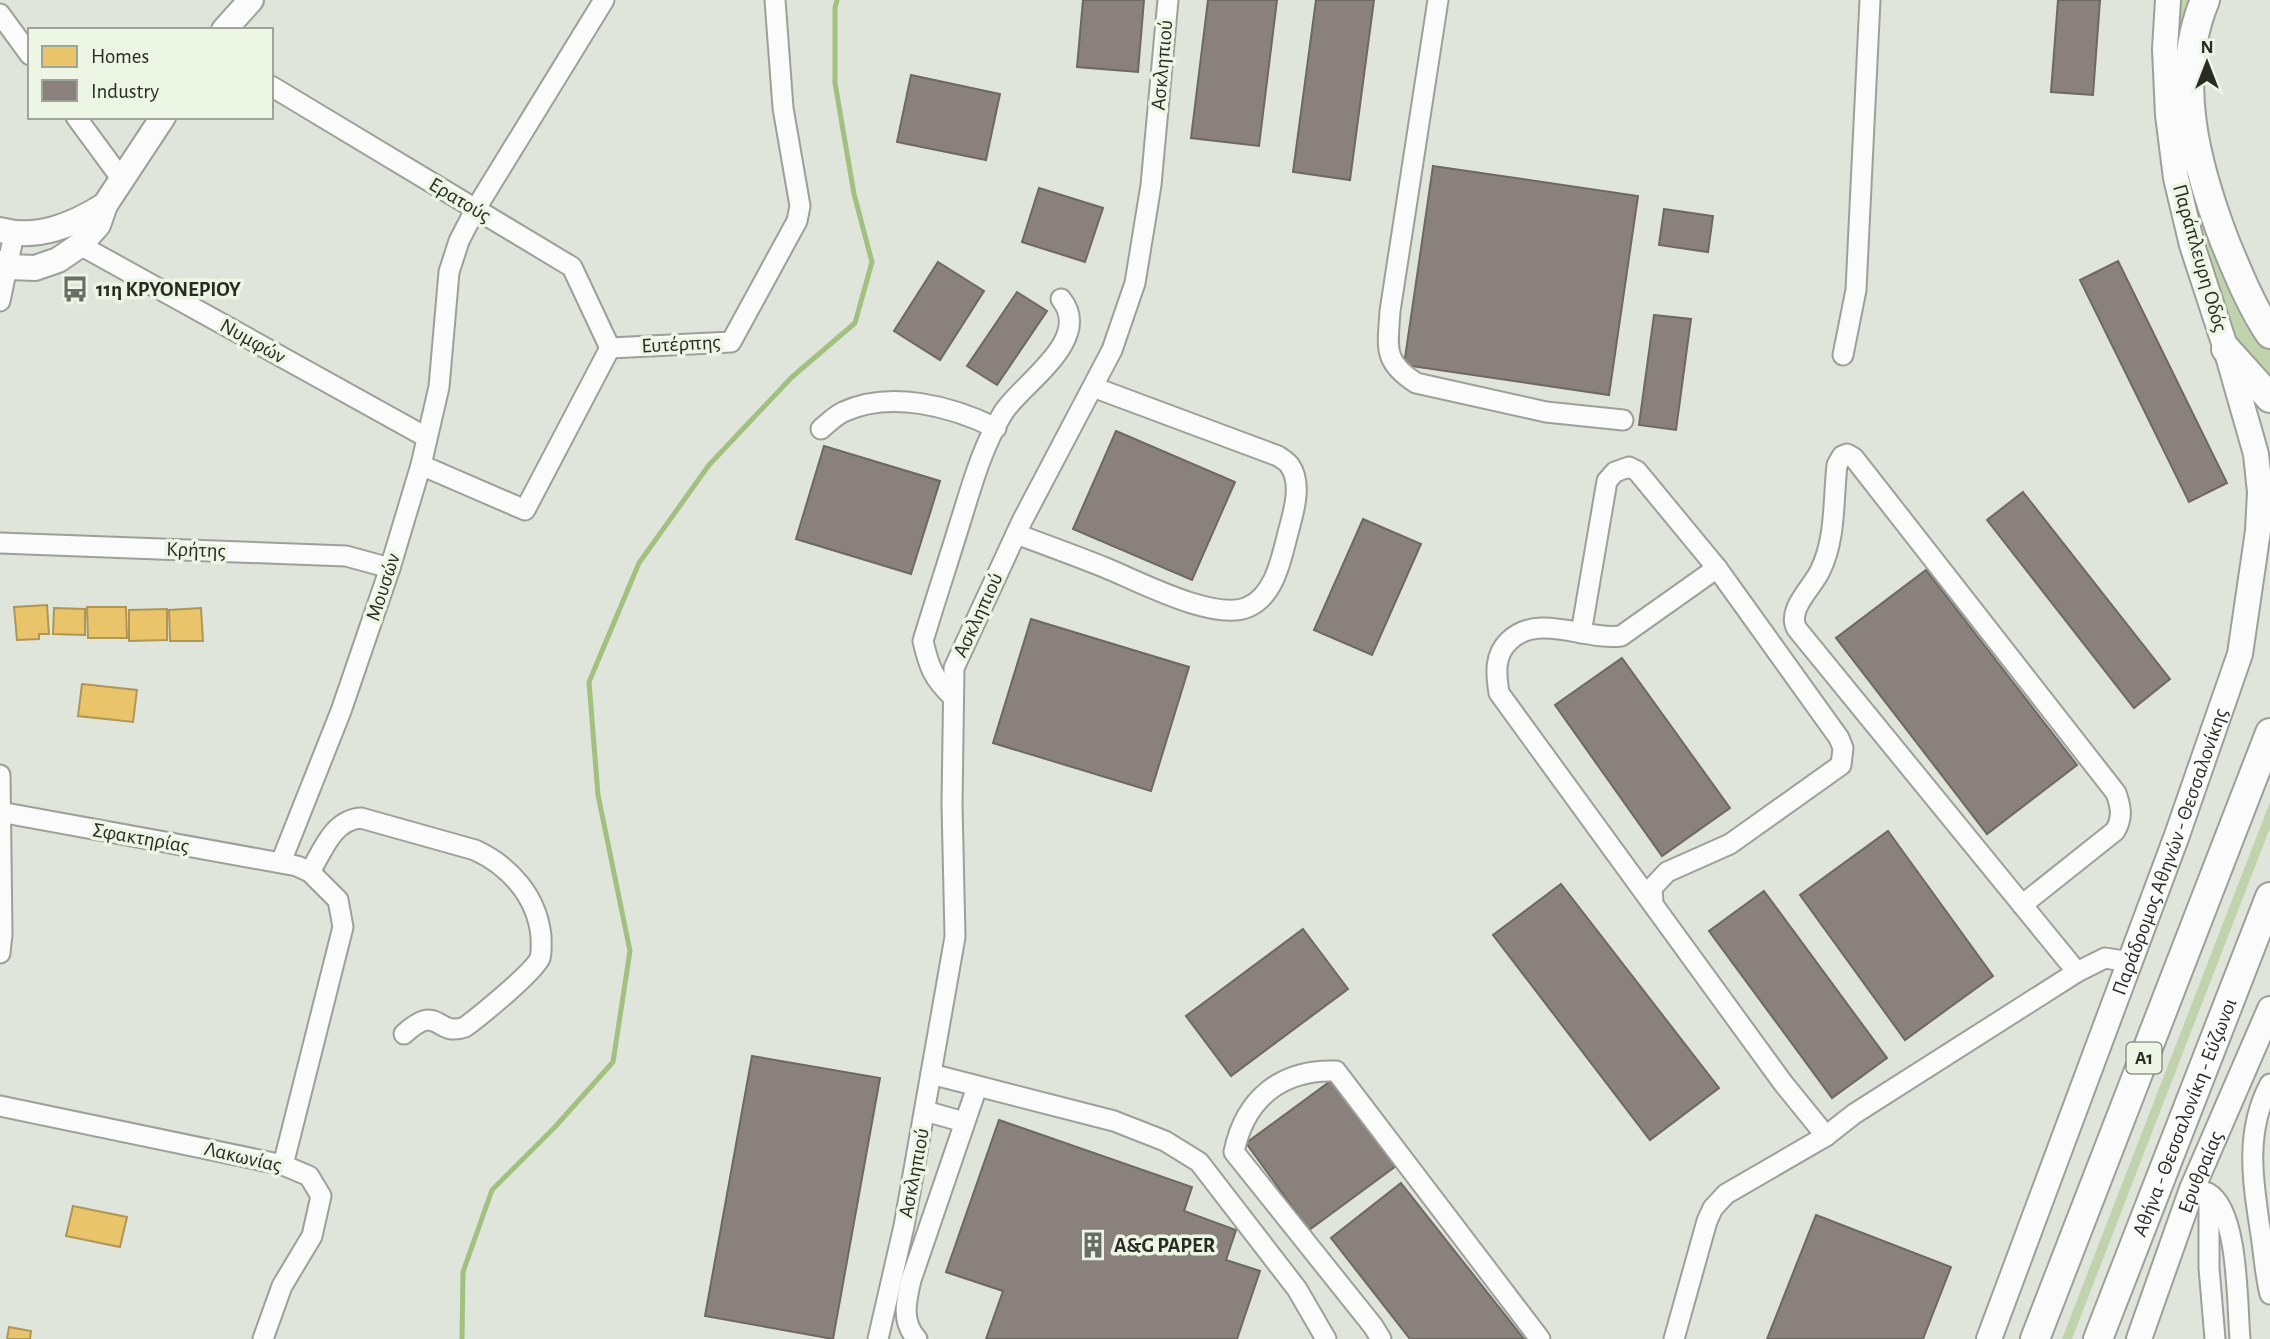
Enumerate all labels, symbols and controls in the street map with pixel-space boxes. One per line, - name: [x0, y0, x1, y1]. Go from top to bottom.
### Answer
- street label: Ασκληπιού: [1148, 19, 1176, 111]
- legend: [28, 28, 273, 119]
- north arrow: [2172, 28, 2242, 98]
- text: N: [2200, 38, 2214, 57]
- text: Homes: [91, 46, 149, 67]
- text: Industry: [91, 81, 159, 102]
- street label: Ερατούς: [426, 174, 494, 226]
- street label: Παράπλευρη Οδός: [2169, 182, 2231, 334]
- bus stop icon: 11η ΚΡΥΟΝΕΡΙΟΥ: [60, 274, 90, 304]
- place label: 11η ΚΡΥΟΝΕΡΙΟΥ: [96, 279, 241, 300]
- street label: Νυμφών: [217, 315, 289, 368]
- street label: Ευτέρπης: [641, 331, 721, 357]
- street label: Κρήτης: [166, 538, 226, 562]
- street label: Μουσών: [362, 550, 404, 624]
- street label: Ασκληπιού: [949, 569, 1007, 661]
- street label: Παράδρομος Αθηνών - Θεσσαλονίκης: [2108, 705, 2231, 998]
- street label: Σφακτηρίας: [91, 819, 191, 857]
- street label: Αθήνα - Θεσσαλονίκη - Εύζωνοι: [2128, 995, 2240, 1239]
- road number: Α1: [2126, 1042, 2162, 1074]
- street label: Ασκληπιού: [895, 1126, 933, 1220]
- street label: Ερυθραίας: [2174, 1128, 2226, 1216]
- street label: Λακωνίας: [202, 1138, 284, 1176]
- building icon: A&G PAPER: [1078, 1230, 1108, 1260]
- place label: A&G PAPER: [1114, 1235, 1215, 1256]

